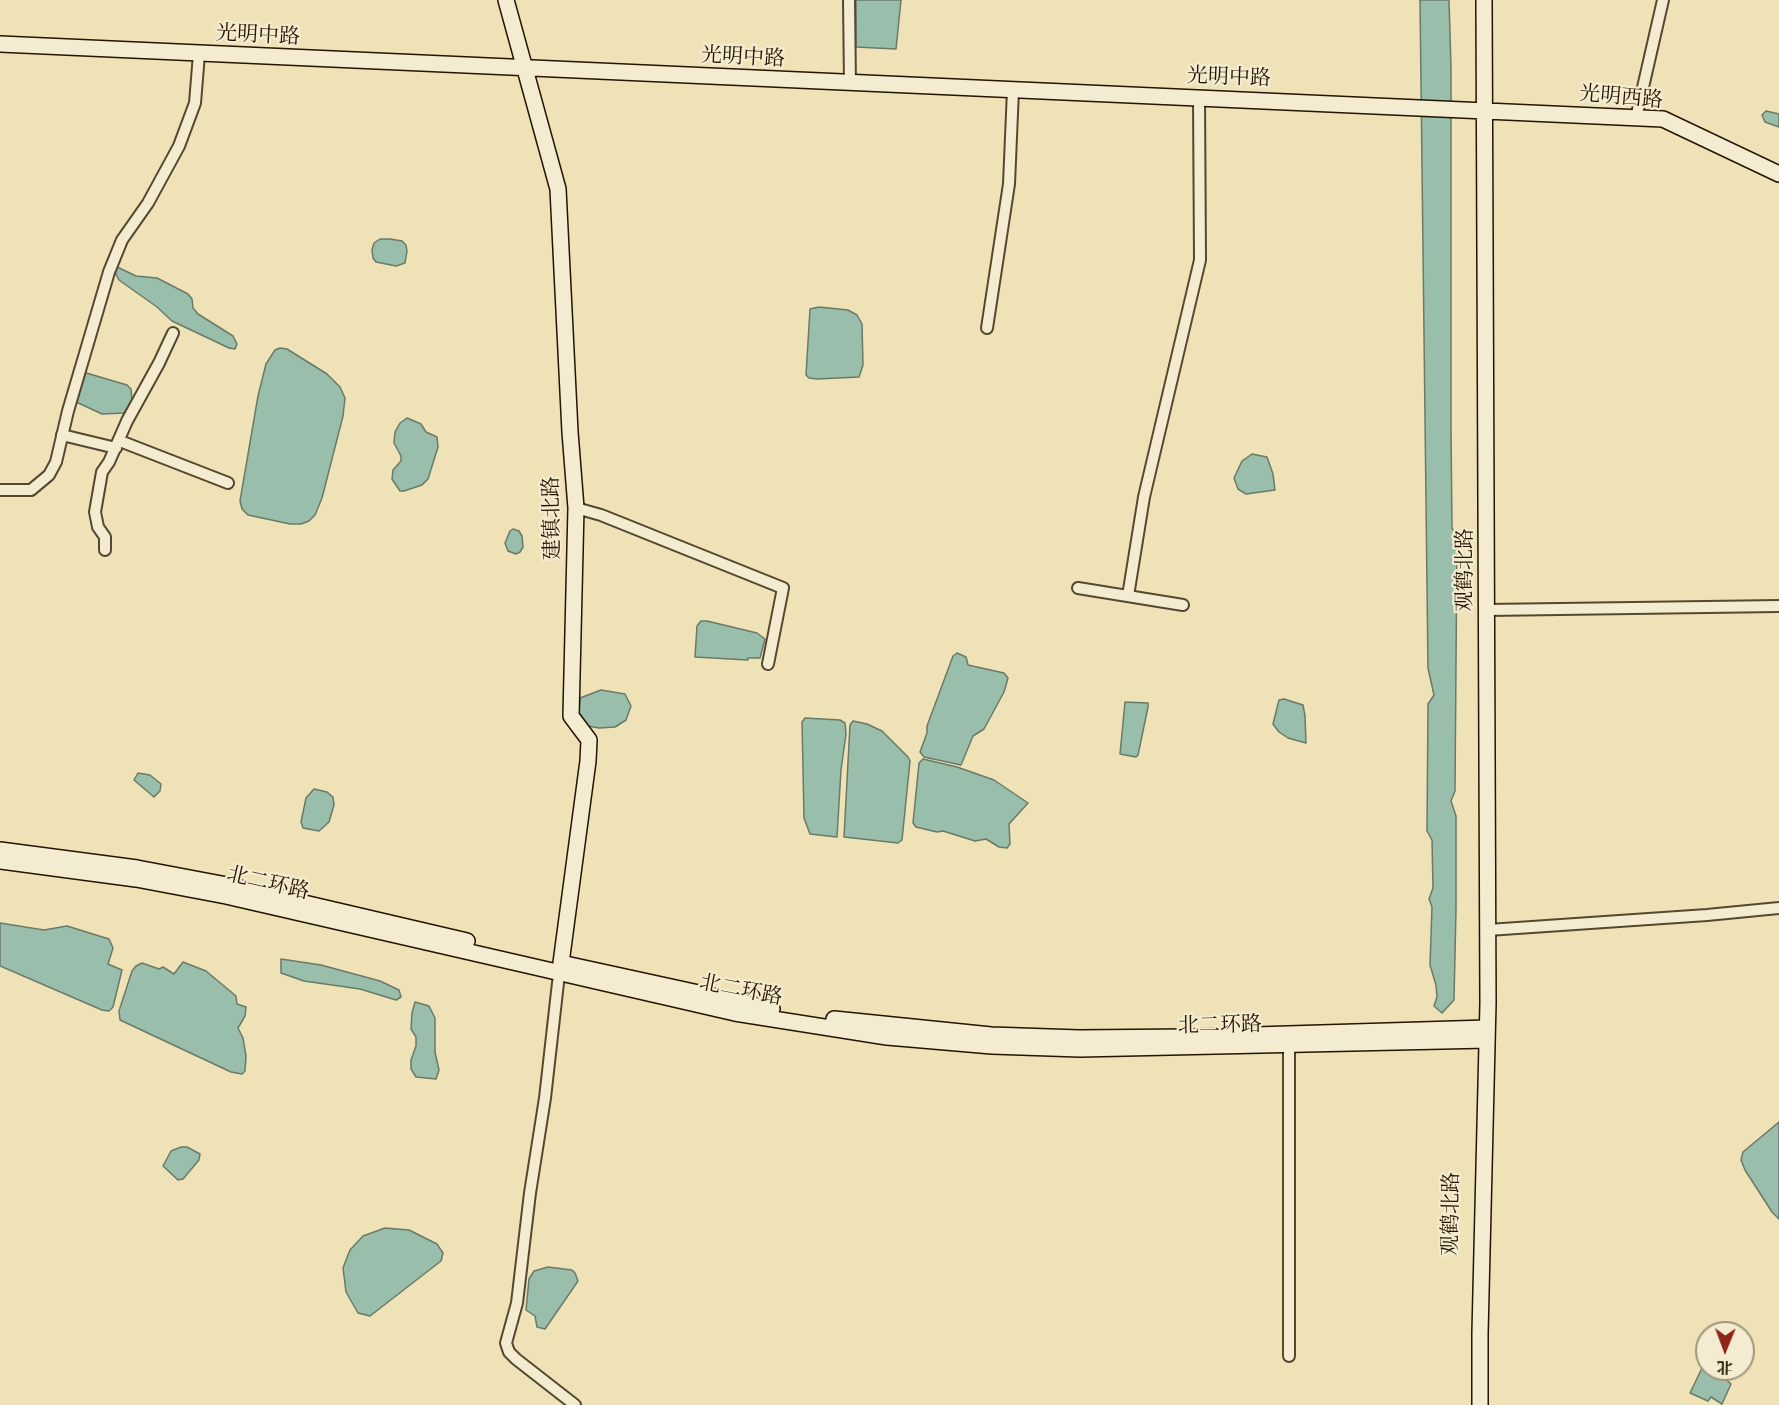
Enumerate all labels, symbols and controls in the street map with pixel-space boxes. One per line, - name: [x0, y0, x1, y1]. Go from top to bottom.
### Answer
- street label: 光明中路: [215, 21, 301, 51]
- street label: 光明中路: [700, 43, 786, 73]
- street label: 光明中路: [1187, 64, 1271, 92]
- street label: 光明西路: [1578, 82, 1664, 114]
- street label: 建镇北路: [540, 476, 566, 560]
- street label: 观鹤北路: [1453, 528, 1479, 612]
- street label: 北二环路: [224, 862, 312, 906]
- street label: 北二环路: [697, 971, 785, 1011]
- street label: 北二环路: [1178, 1013, 1262, 1039]
- street label: 观鹤北路: [1439, 1172, 1465, 1256]
- north arrow: [1695, 1321, 1755, 1381]
- text: 北: [1717, 1358, 1733, 1377]

